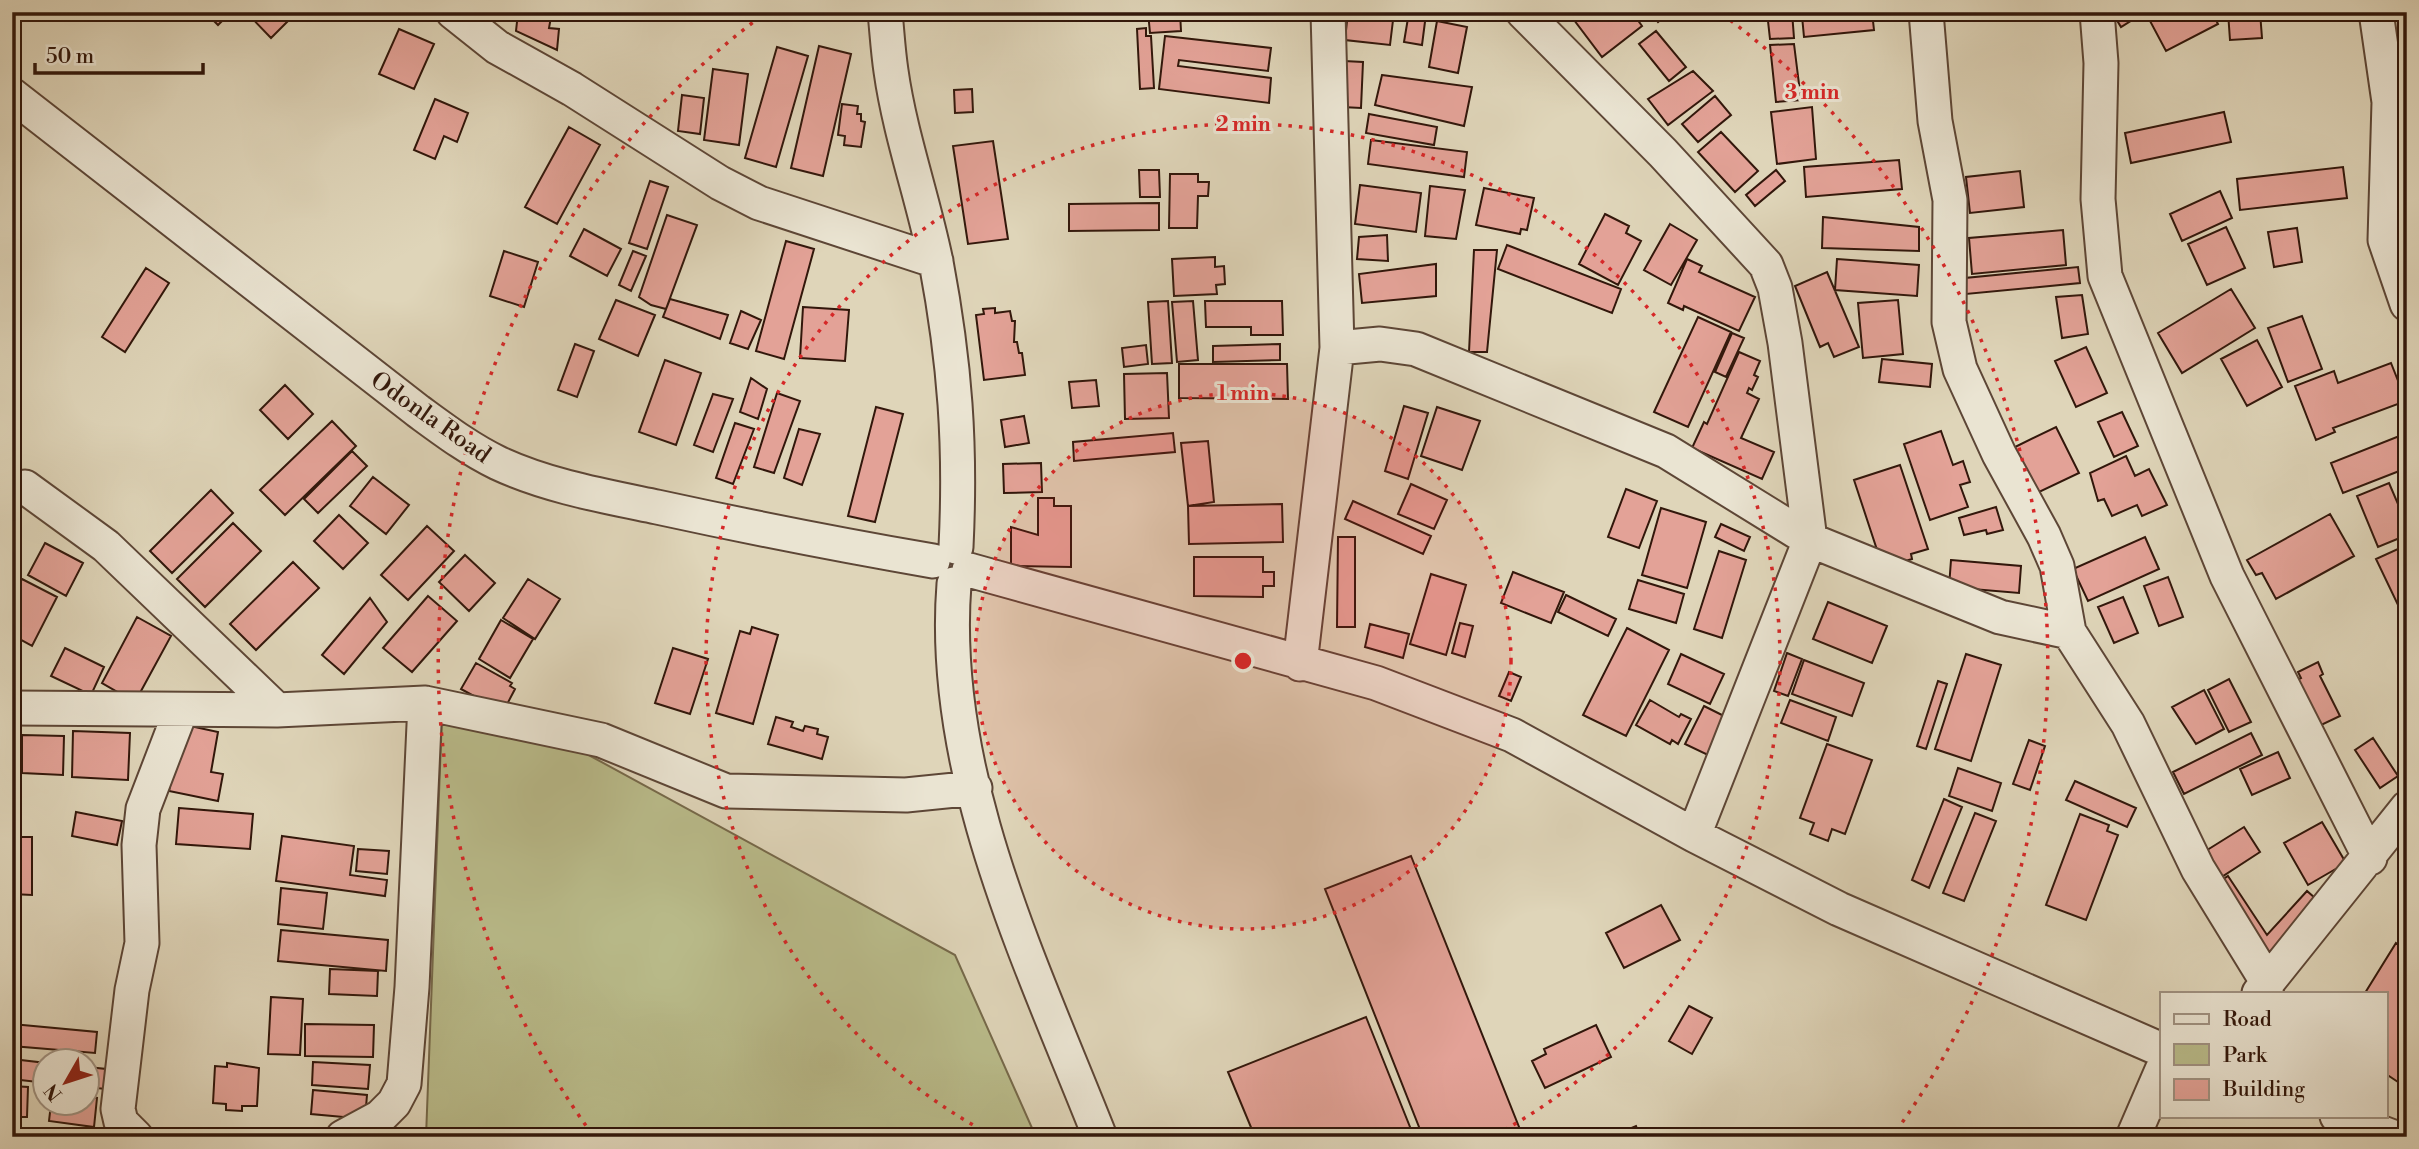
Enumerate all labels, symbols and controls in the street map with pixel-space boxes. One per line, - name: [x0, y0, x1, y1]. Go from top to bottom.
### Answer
- scale bar: [35, 32, 203, 76]
- text: 50 m: [46, 44, 94, 70]
- text: 3 min: [1785, 80, 1839, 106]
- text: 2 min: [1215, 112, 1271, 138]
- street label: Odonla Road: [364, 365, 497, 470]
- text: 1 min: [1217, 381, 1269, 407]
- centre of rings: [1231, 649, 1255, 673]
- legend: [2160, 992, 2388, 1118]
- text: Road: [2223, 1007, 2272, 1033]
- text: Park: [2223, 1043, 2268, 1069]
- north arrow: [32, 1048, 102, 1118]
- text: Building: [2222, 1077, 2305, 1103]
- text: N: [40, 1079, 68, 1105]

